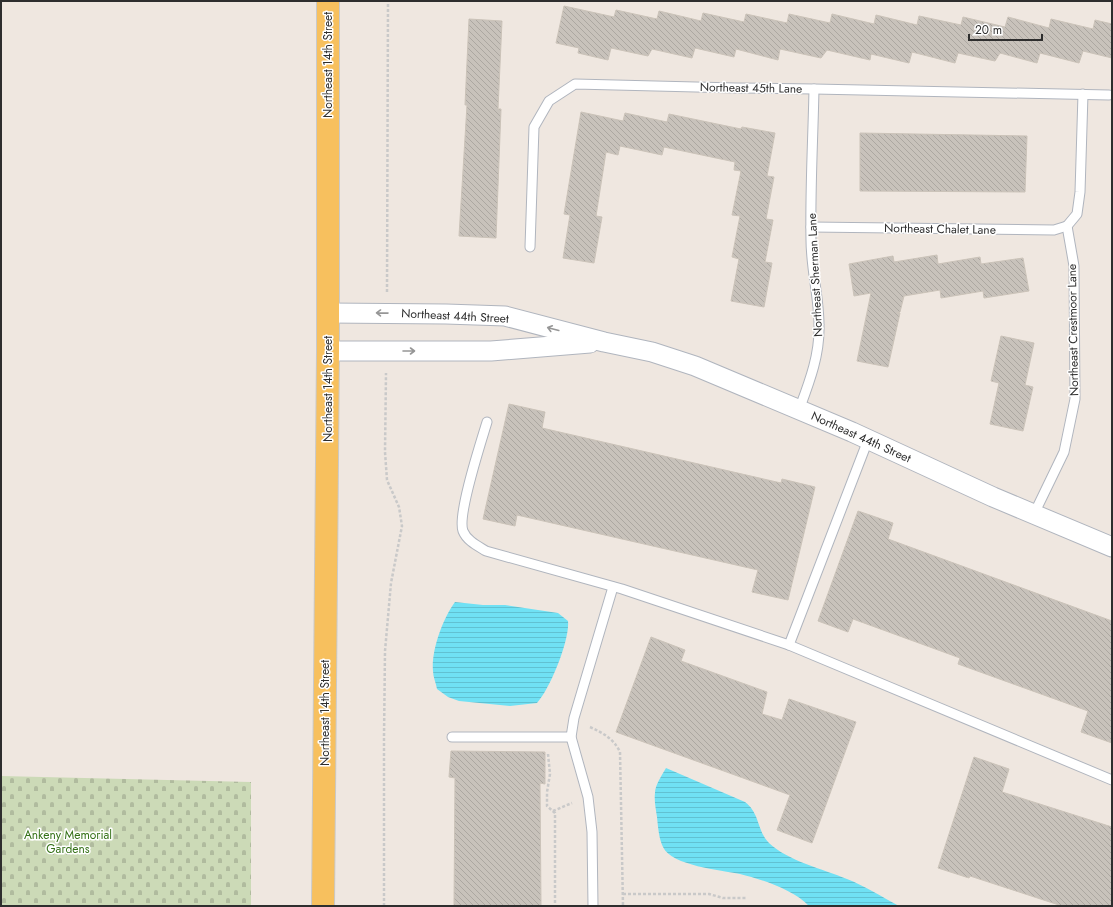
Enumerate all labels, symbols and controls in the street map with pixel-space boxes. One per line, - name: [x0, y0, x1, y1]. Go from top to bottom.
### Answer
- street label: Northeast 14th Street: [319, 12, 337, 118]
- scale bar: [969, 16, 1042, 42]
- text: 20 m: [975, 21, 1002, 39]
- street label: Northeast 45th Lane: [700, 78, 802, 98]
- street label: Northeast Sherman Lane: [803, 212, 827, 338]
- street label: Northeast Chalet Lane: [884, 219, 996, 239]
- street label: Northeast Crestmoor Lane: [1063, 264, 1083, 396]
- street label: Northeast 44th Street: [401, 304, 509, 328]
- one-way arrow: [376, 309, 389, 317]
- one-way arrow: [546, 324, 559, 332]
- street label: Northeast 14th Street: [319, 336, 337, 442]
- one-way arrow: [402, 347, 415, 355]
- street label: Northeast 44th Street: [808, 407, 914, 467]
- street label: Northeast 14th Street: [316, 660, 334, 766]
- park label: Ankeny Memorial Gardens: [24, 826, 112, 858]

